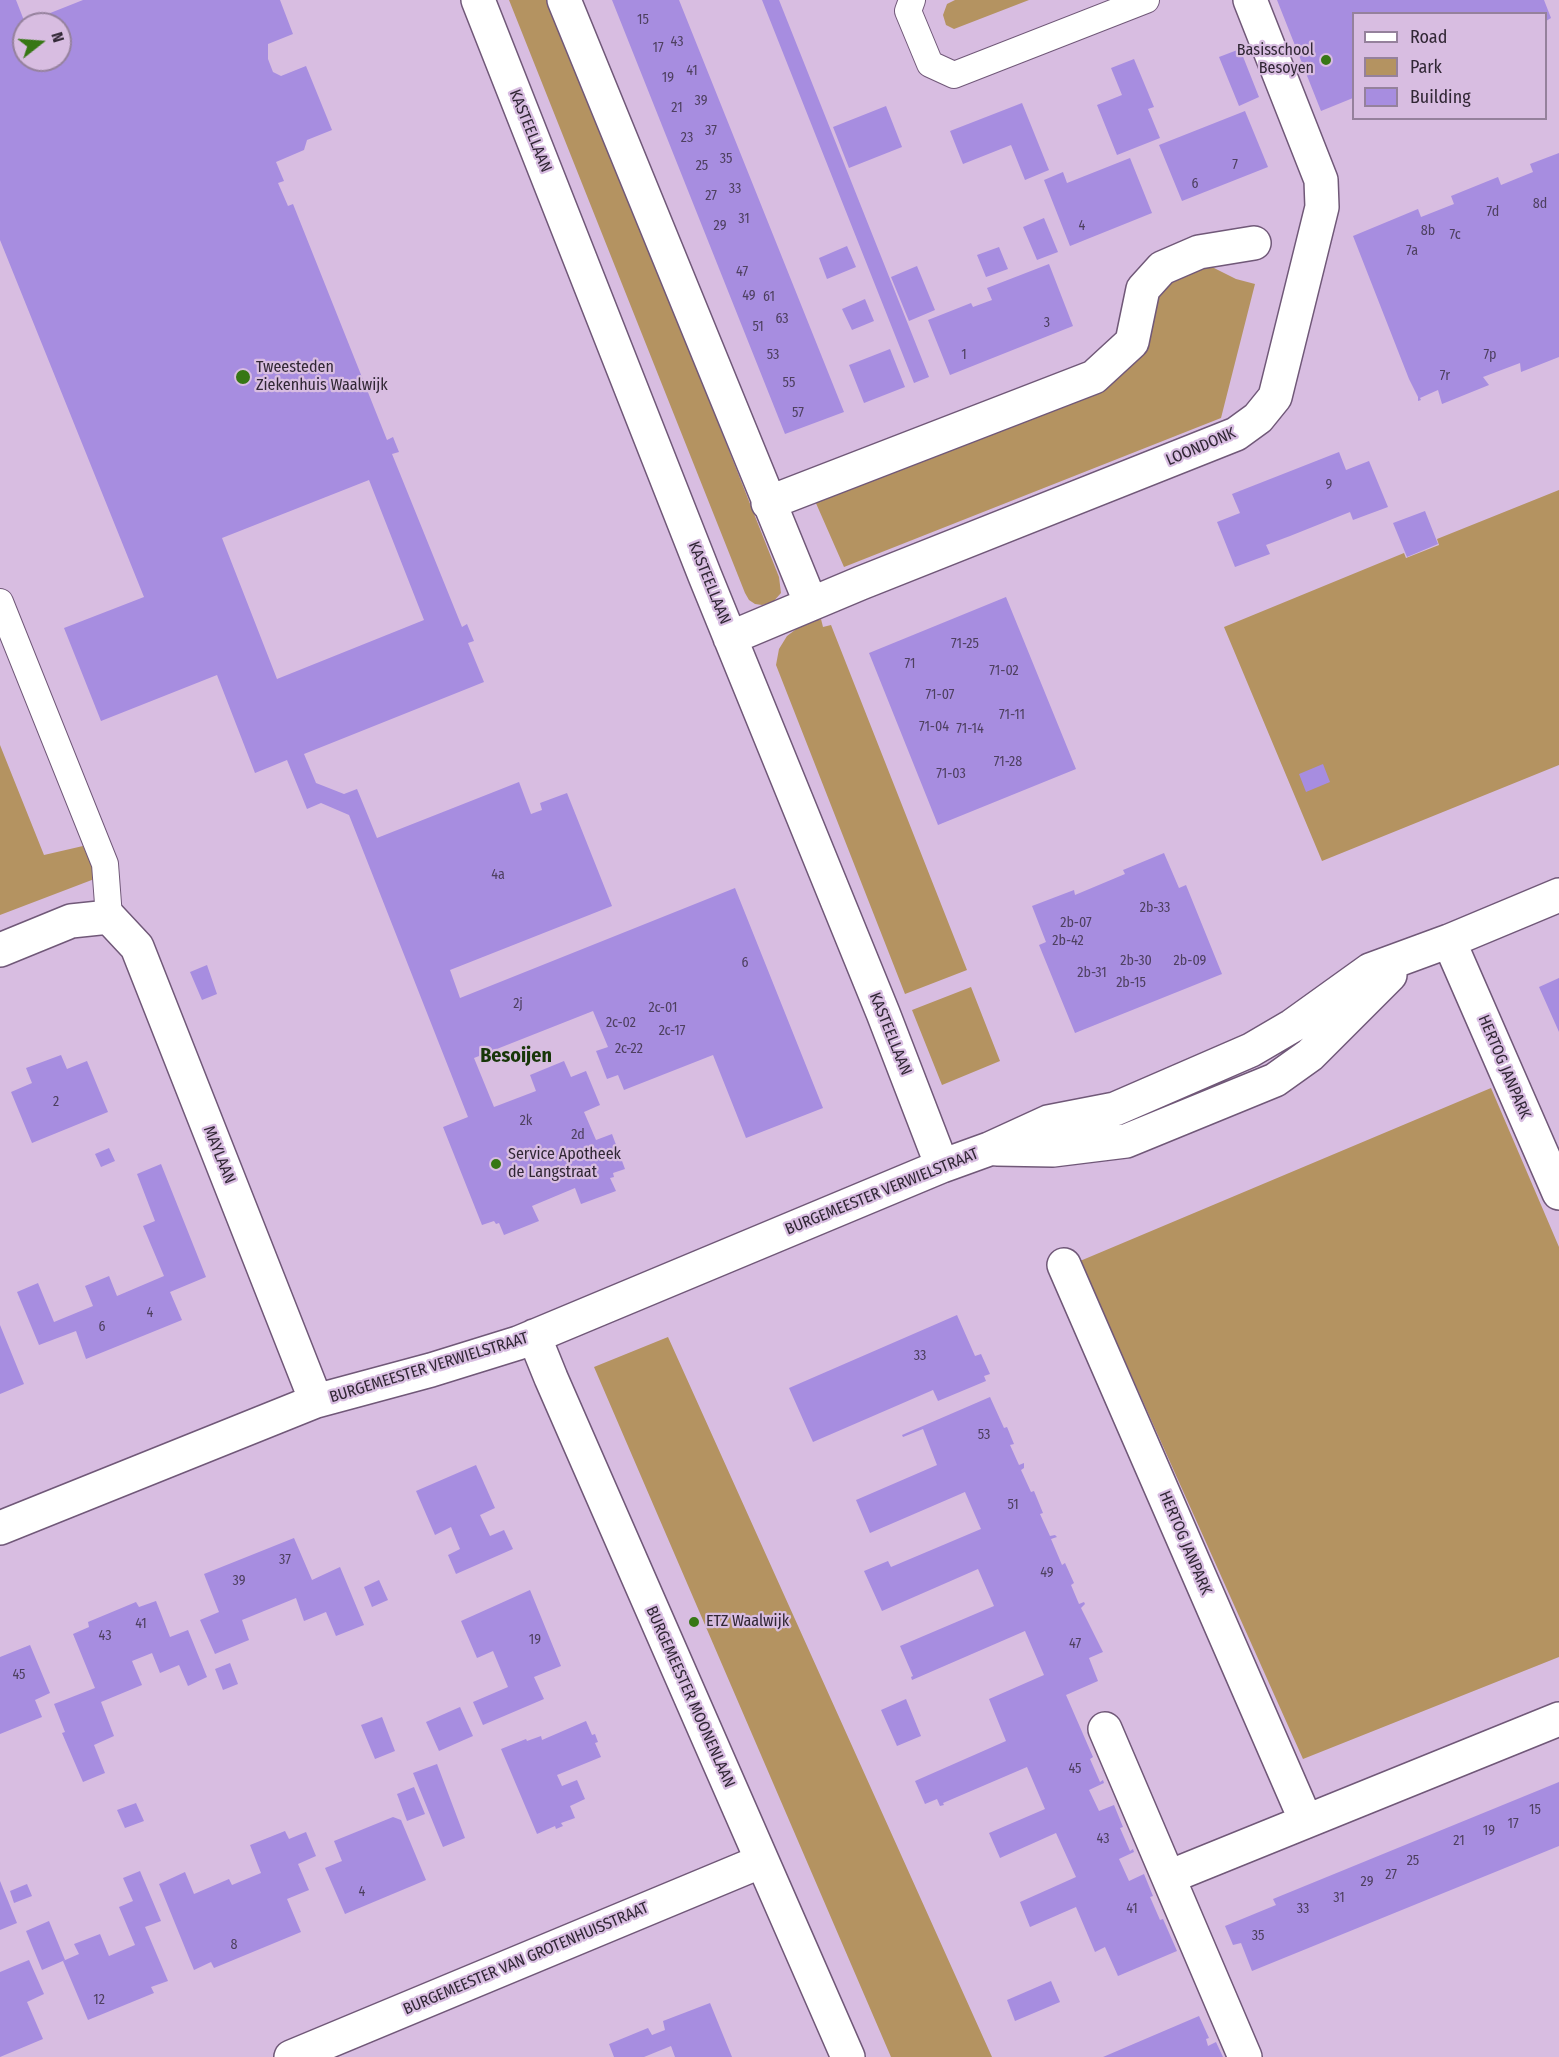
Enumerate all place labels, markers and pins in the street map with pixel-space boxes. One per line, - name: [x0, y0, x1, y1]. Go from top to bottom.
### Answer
- place label: Basisschool Besoyen: [1237, 41, 1314, 79]
- marker: Basisschool Besoyen: [1319, 53, 1333, 67]
- place label: Tweesteden Ziekenhuis Waalwijk: [256, 358, 388, 396]
- marker: Tweesteden Ziekenhuis Waalwijk: [234, 368, 252, 386]
- place label: Service Apotheek de Langstraat: [508, 1145, 621, 1183]
- marker: Service Apotheek de Langstraat: [489, 1157, 503, 1171]
- place label: ETZ Waalwijk: [706, 1612, 789, 1632]
- marker: ETZ Waalwijk: [687, 1615, 701, 1629]

